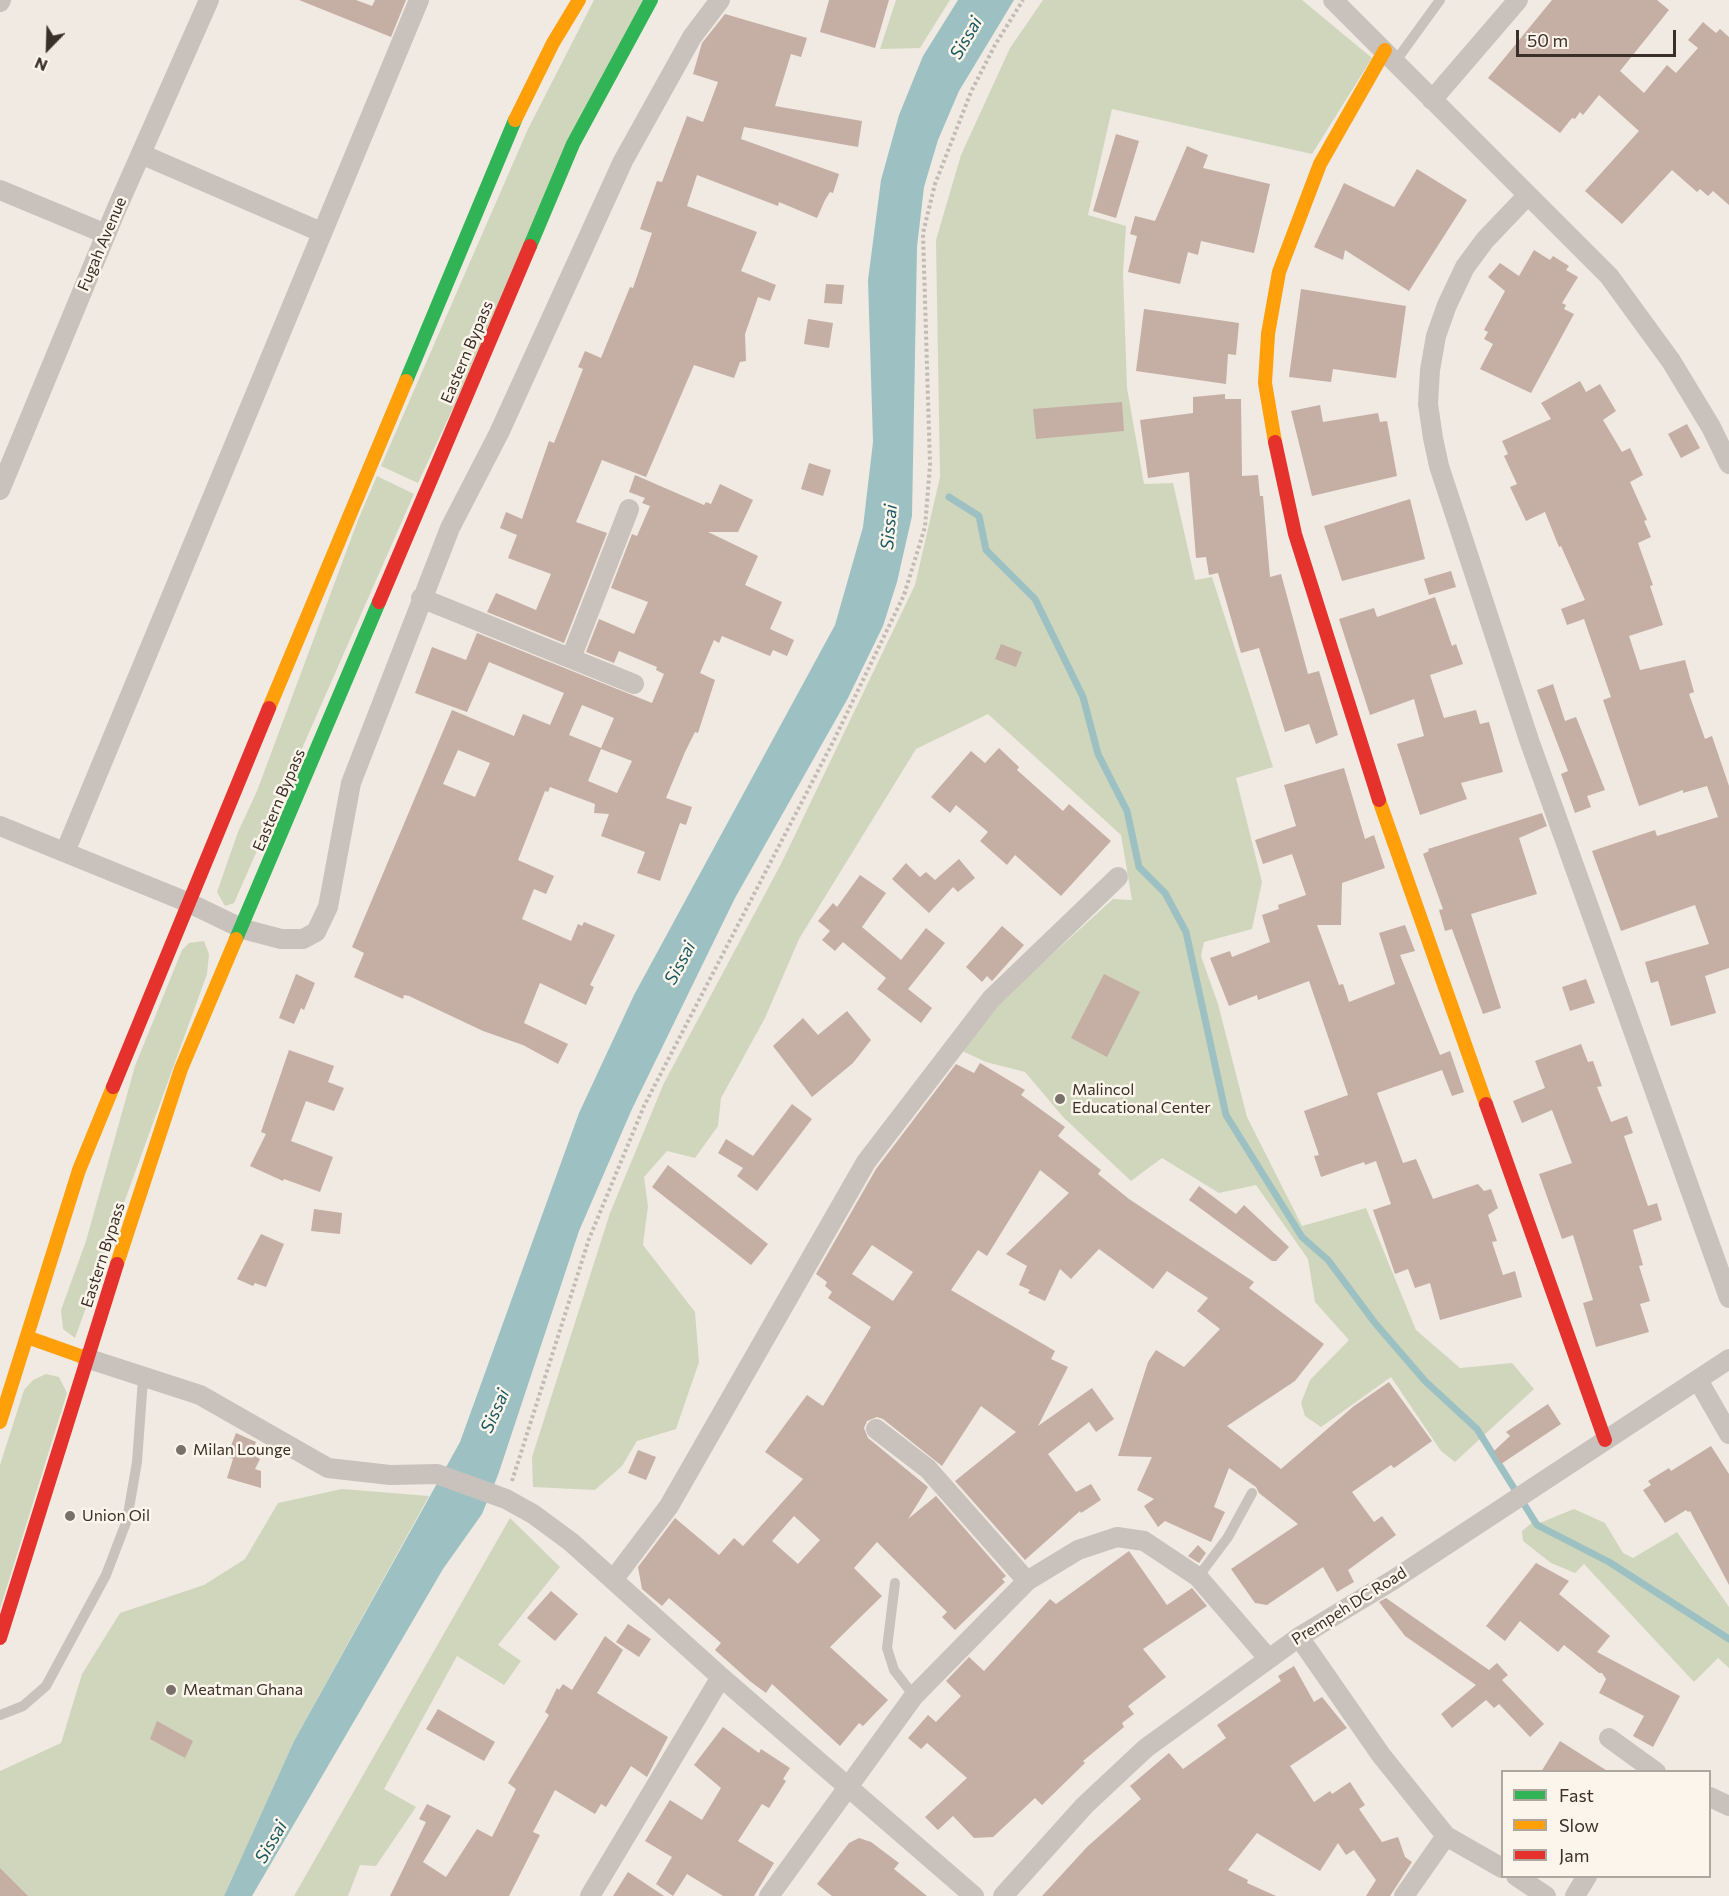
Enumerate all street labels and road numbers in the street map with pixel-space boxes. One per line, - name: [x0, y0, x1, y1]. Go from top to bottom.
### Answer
- street label: Fugah Avenue: [74, 194, 130, 294]
- street label: Eastern Bypass: [437, 298, 497, 406]
- street label: Eastern Bypass: [249, 746, 309, 854]
- street label: Eastern Bypass: [77, 1200, 129, 1310]
- street label: Prempeh DC Road: [1288, 1563, 1410, 1649]

